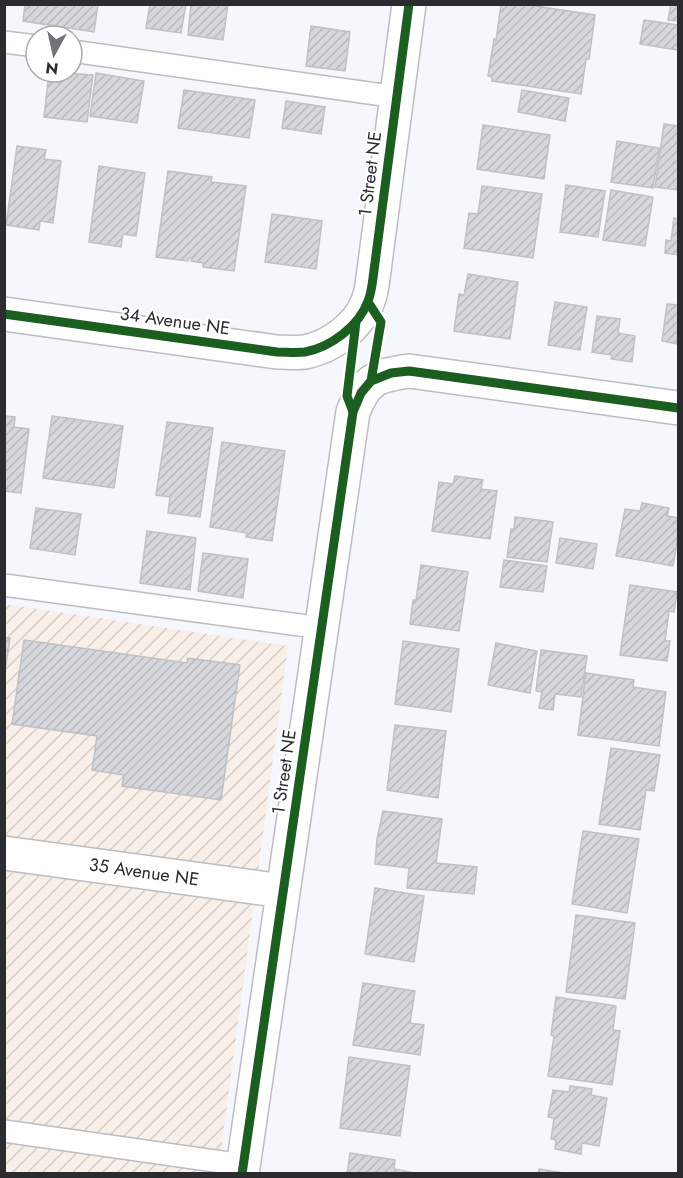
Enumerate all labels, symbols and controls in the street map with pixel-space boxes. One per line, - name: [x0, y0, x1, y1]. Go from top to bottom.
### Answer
- north arrow: [24, 24, 84, 84]
- text: N: [44, 56, 60, 81]
- street label: 1 Street NE: [352, 130, 388, 218]
- street label: 34 Avenue NE: [118, 300, 232, 342]
- street label: 1 Street NE: [265, 728, 303, 816]
- street label: 35 Avenue NE: [87, 851, 201, 893]

